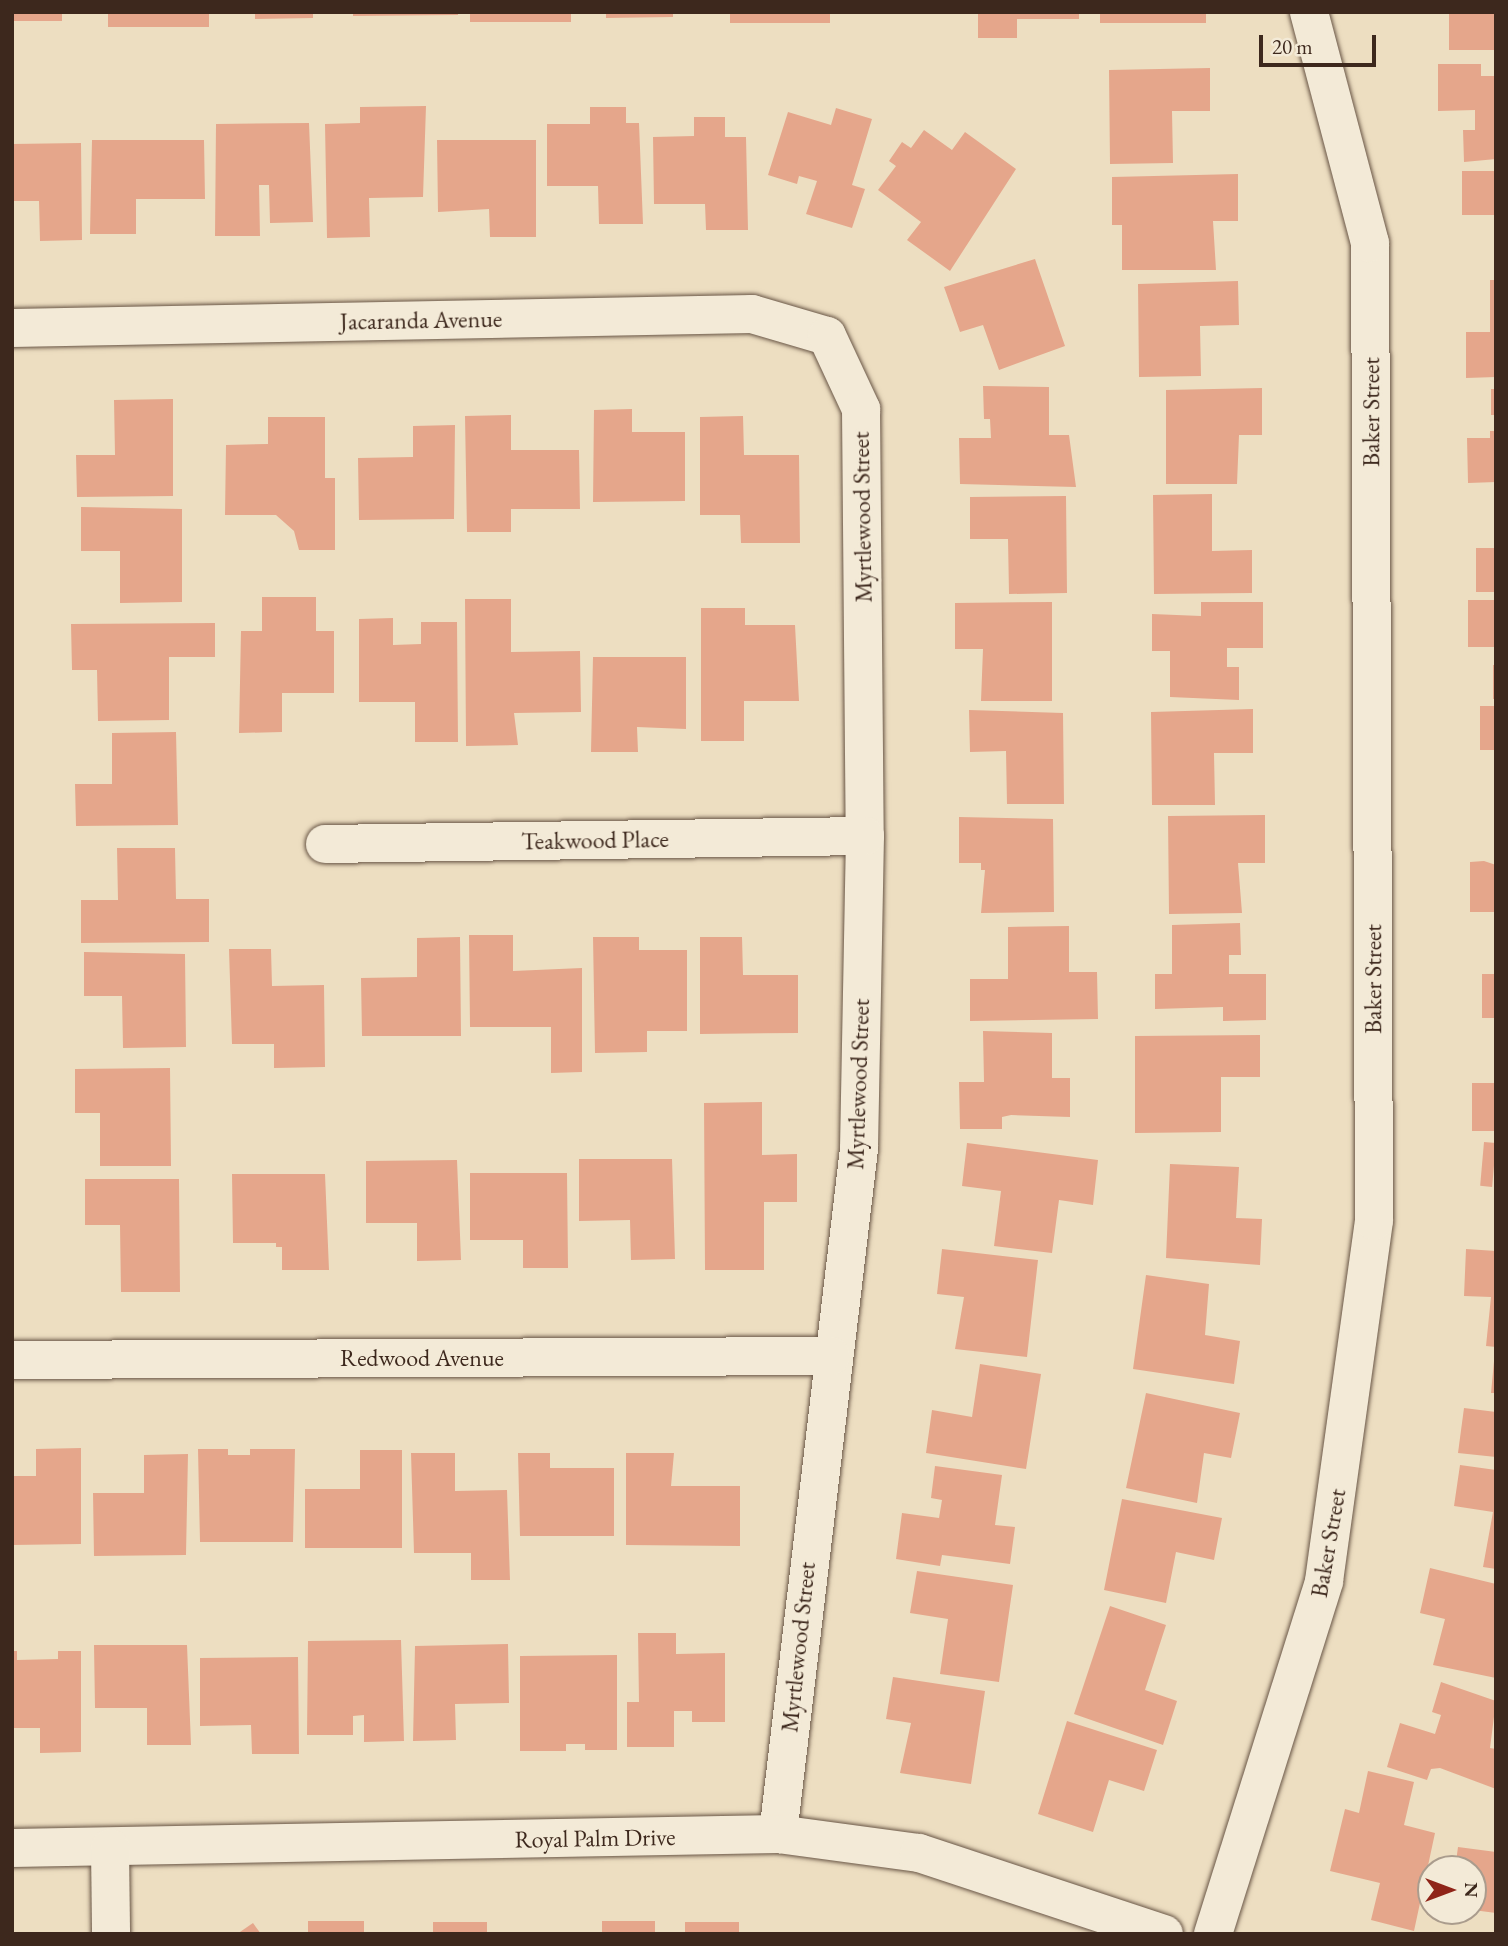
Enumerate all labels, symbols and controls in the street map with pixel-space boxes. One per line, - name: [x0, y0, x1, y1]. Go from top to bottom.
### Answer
- scale bar: [1263, 21, 1380, 65]
- text: 20 m: [1272, 33, 1313, 60]
- street label: Jacaranda Avenue: [340, 304, 502, 336]
- street label: Baker Street: [1357, 357, 1385, 467]
- street label: Myrtlewood Street: [846, 431, 878, 603]
- street label: Teakwood Place: [521, 824, 669, 856]
- street label: Baker Street: [1359, 924, 1387, 1034]
- street label: Myrtlewood Street: [841, 998, 875, 1170]
- street label: Redwood Avenue: [340, 1344, 504, 1372]
- street label: Baker Street: [1304, 1486, 1352, 1600]
- street label: Myrtlewood Street: [775, 1560, 821, 1734]
- street label: Royal Palm Drive: [514, 1822, 676, 1854]
- north arrow: [1417, 1855, 1487, 1925]
- text: N: [1459, 1882, 1484, 1898]

